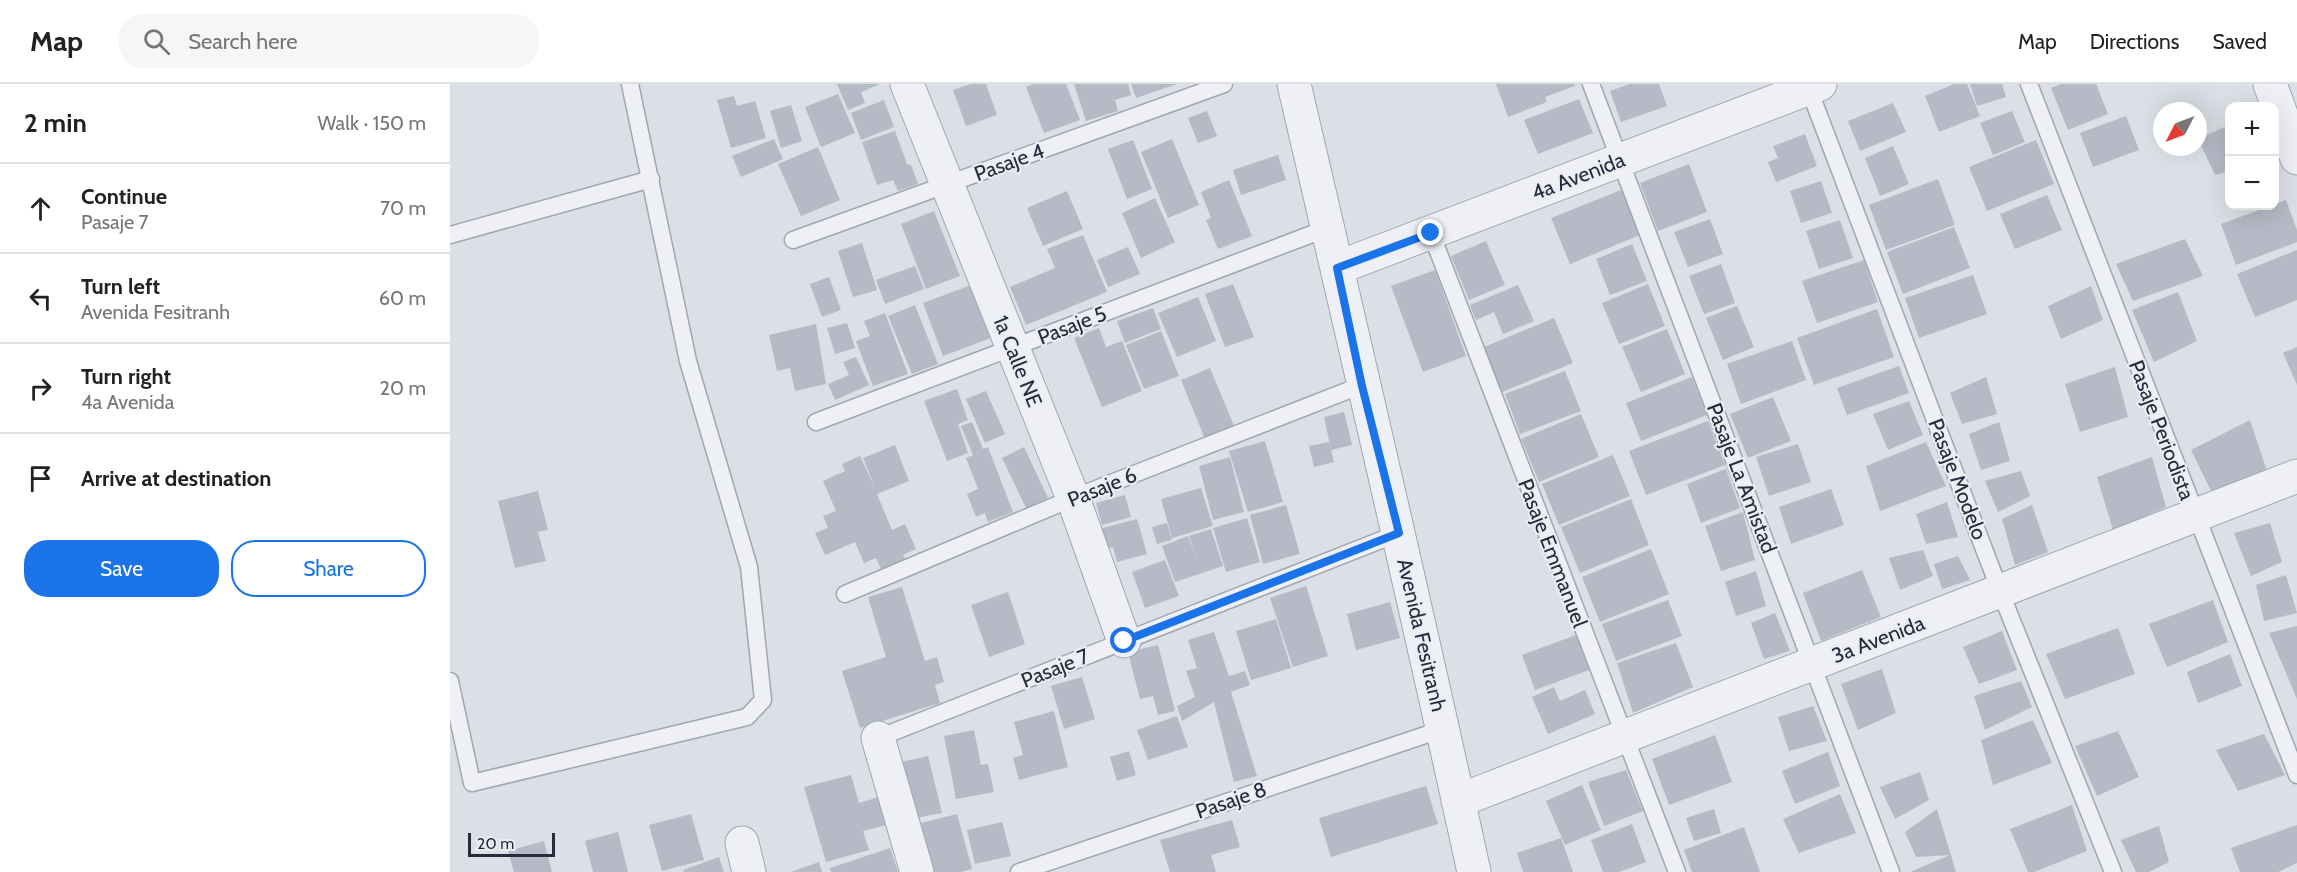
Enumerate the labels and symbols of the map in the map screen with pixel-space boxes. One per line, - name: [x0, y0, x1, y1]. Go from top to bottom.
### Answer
- north arrow: [2153, 102, 2207, 156]
- street label: Pasaje 4: [971, 138, 1048, 187]
- street label: 4a Avenida: [1528, 147, 1628, 205]
- route end: [1417, 219, 1443, 245]
- street label: Pasaje 5: [1034, 300, 1110, 350]
- street label: 1a Calle NE: [988, 312, 1048, 410]
- street label: Pasaje Periodista: [2123, 357, 2200, 504]
- street label: Pasaje La Amistad: [1701, 399, 1782, 557]
- street label: Pasaje Modelo: [1923, 415, 1993, 543]
- street label: Pasaje 6: [1064, 462, 1141, 513]
- street label: Pasaje Emmanuel: [1512, 475, 1593, 631]
- street label: Avenida Fesitranh: [1392, 556, 1452, 714]
- street label: 3a Avenida: [1828, 610, 1928, 668]
- route start: [1110, 627, 1136, 653]
- street label: Pasaje 7: [1017, 643, 1093, 694]
- street label: Pasaje 8: [1192, 776, 1270, 825]
- scale bar: [468, 830, 555, 858]

